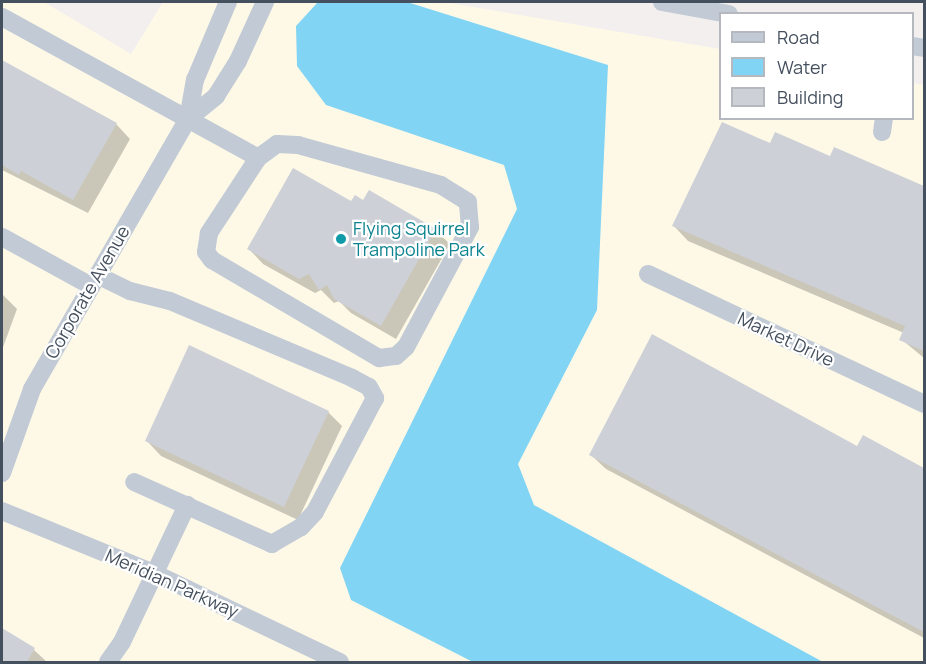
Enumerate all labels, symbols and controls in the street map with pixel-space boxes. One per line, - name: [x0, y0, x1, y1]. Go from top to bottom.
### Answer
- legend: [719, 12, 914, 120]
- text: Road: [777, 25, 820, 49]
- text: Water: [777, 55, 827, 79]
- text: Building: [777, 85, 843, 109]
- place label: Flying Squirrel Trampoline Park: [353, 218, 485, 260]
- street label: Corporate Avenue: [40, 222, 134, 362]
- marker: Flying Squirrel Trampoline Park: [334, 232, 348, 246]
- street label: Market Drive: [734, 307, 838, 371]
- street label: Meridian Parkway: [102, 544, 242, 622]

